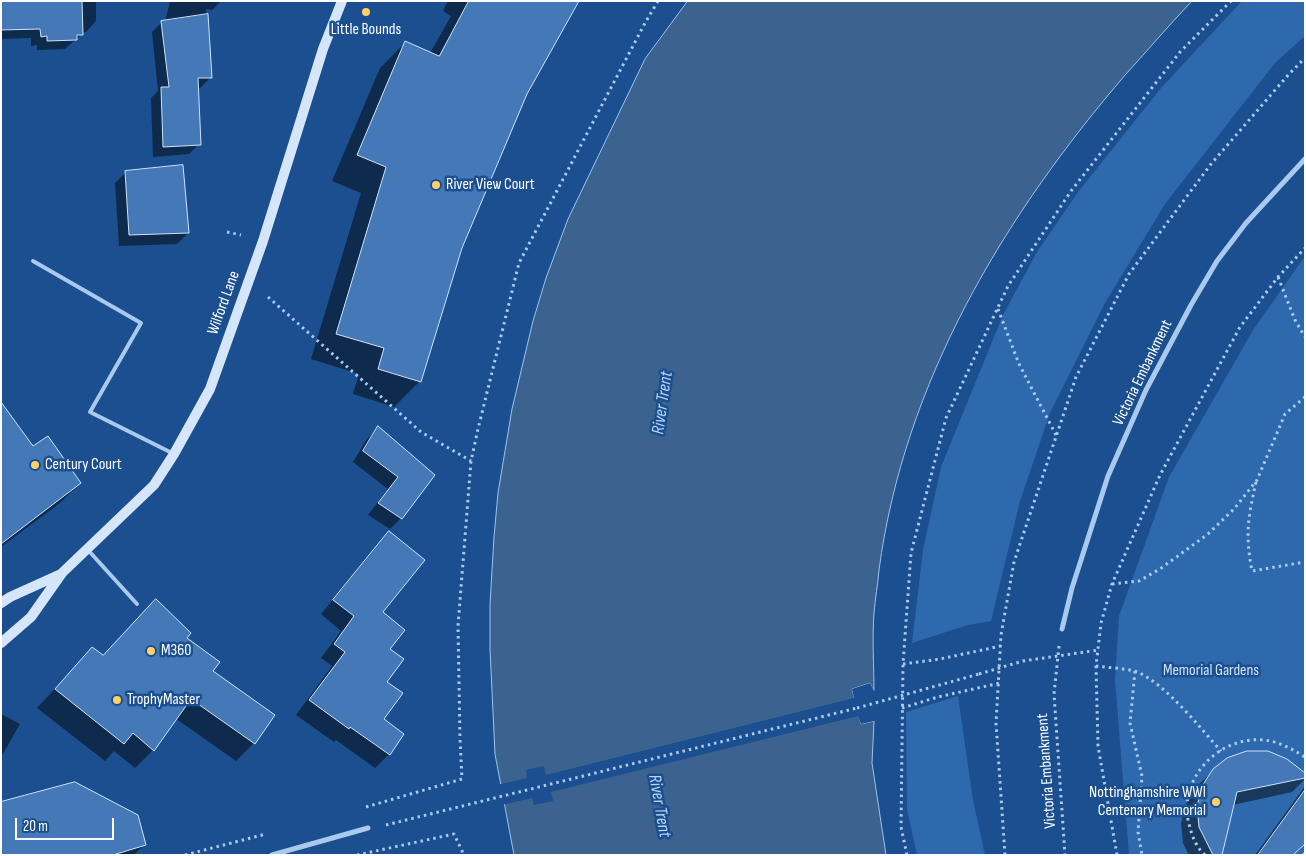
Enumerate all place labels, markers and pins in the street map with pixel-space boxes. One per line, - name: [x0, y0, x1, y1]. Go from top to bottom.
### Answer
- marker: Little Bounds: [360, 6, 372, 18]
- place label: Little Bounds: [331, 20, 401, 40]
- place label: River View Court: [446, 175, 535, 195]
- marker: River View Court: [430, 179, 442, 191]
- place label: Century Court: [45, 455, 122, 475]
- marker: Century Court: [29, 459, 41, 471]
- place label: M360: [161, 641, 191, 661]
- marker: M360: [145, 645, 157, 657]
- place label: TrophyMaster: [127, 690, 200, 710]
- marker: TrophyMaster: [111, 694, 123, 706]
- place label: Nottinghamshire WWI Centenary Memorial: [1089, 783, 1206, 821]
- marker: Nottinghamshire WWI Centenary Memorial: [1210, 796, 1222, 808]

